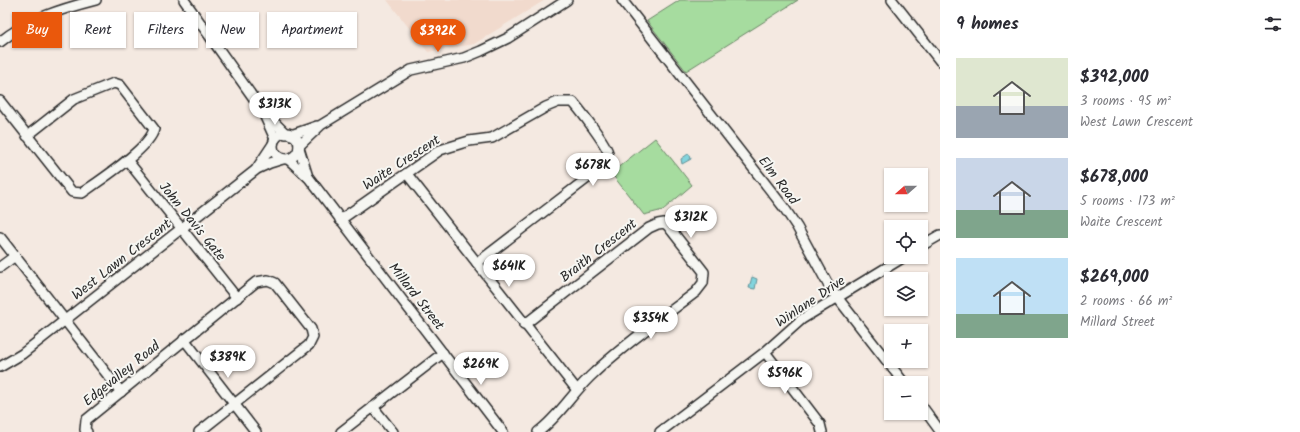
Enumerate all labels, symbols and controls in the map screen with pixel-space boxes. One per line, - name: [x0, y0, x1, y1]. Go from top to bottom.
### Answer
- text: 9 homes: [956, 11, 1019, 38]
- chip: Buy: [12, 12, 62, 48]
- chip: Rent: [70, 12, 126, 48]
- chip: Filters: [134, 12, 198, 48]
- chip: New: [206, 12, 259, 48]
- chip: Apartment: [267, 12, 357, 48]
- icon: filters: [1262, 13, 1284, 35]
- pin: $392K: [410, 19, 466, 53]
- text: $392K: [420, 21, 456, 42]
- text: $392,000: [1080, 64, 1149, 91]
- icon: home: [988, 74, 1036, 122]
- text: 3 rooms · 95 m²: [1080, 91, 1171, 112]
- pin: $313K: [247, 92, 303, 126]
- text: $313K: [258, 94, 292, 115]
- text: West Lawn Crescent: [1080, 112, 1193, 133]
- street label: Waite Crescent: [358, 129, 445, 196]
- street label: Elm Road: [752, 151, 805, 211]
- pin: $678K: [565, 153, 621, 187]
- text: $678K: [575, 155, 611, 176]
- text: $678,000: [1080, 164, 1148, 191]
- north arrow: [884, 168, 928, 212]
- map controls: [884, 168, 928, 420]
- icon: home: [988, 174, 1036, 222]
- street label: John Davis Gate: [153, 177, 232, 267]
- text: 5 rooms · 173 m²: [1080, 191, 1175, 212]
- pin: $312K: [663, 205, 719, 239]
- text: $312K: [674, 207, 708, 228]
- text: Waite Crescent: [1080, 212, 1163, 233]
- street label: West Lawn Crescent: [67, 213, 177, 306]
- street label: Braith Crescent: [555, 213, 642, 288]
- button: locate: [884, 220, 928, 264]
- pin: $641K: [481, 254, 537, 288]
- text: $641K: [492, 256, 526, 277]
- street label: Millard Street: [383, 258, 450, 336]
- text: $269,000: [1080, 264, 1148, 291]
- street label: Winlane Drive: [771, 270, 851, 333]
- button: layers: [884, 272, 928, 316]
- icon: home: [988, 274, 1036, 322]
- text: 2 rooms · 66 m²: [1080, 291, 1172, 312]
- pin: $354K: [623, 306, 679, 340]
- text: $354K: [633, 308, 669, 329]
- text: Millard Street: [1080, 312, 1155, 333]
- button: +: [884, 324, 928, 368]
- street label: Edgevalley Road: [78, 335, 166, 412]
- pin: $389K: [200, 345, 256, 379]
- text: $389K: [210, 347, 246, 368]
- pin: $269K: [453, 352, 509, 386]
- text: $269K: [463, 354, 499, 375]
- pin: $596K: [757, 361, 813, 395]
- text: $596K: [767, 363, 803, 384]
- button: −: [884, 376, 928, 420]

